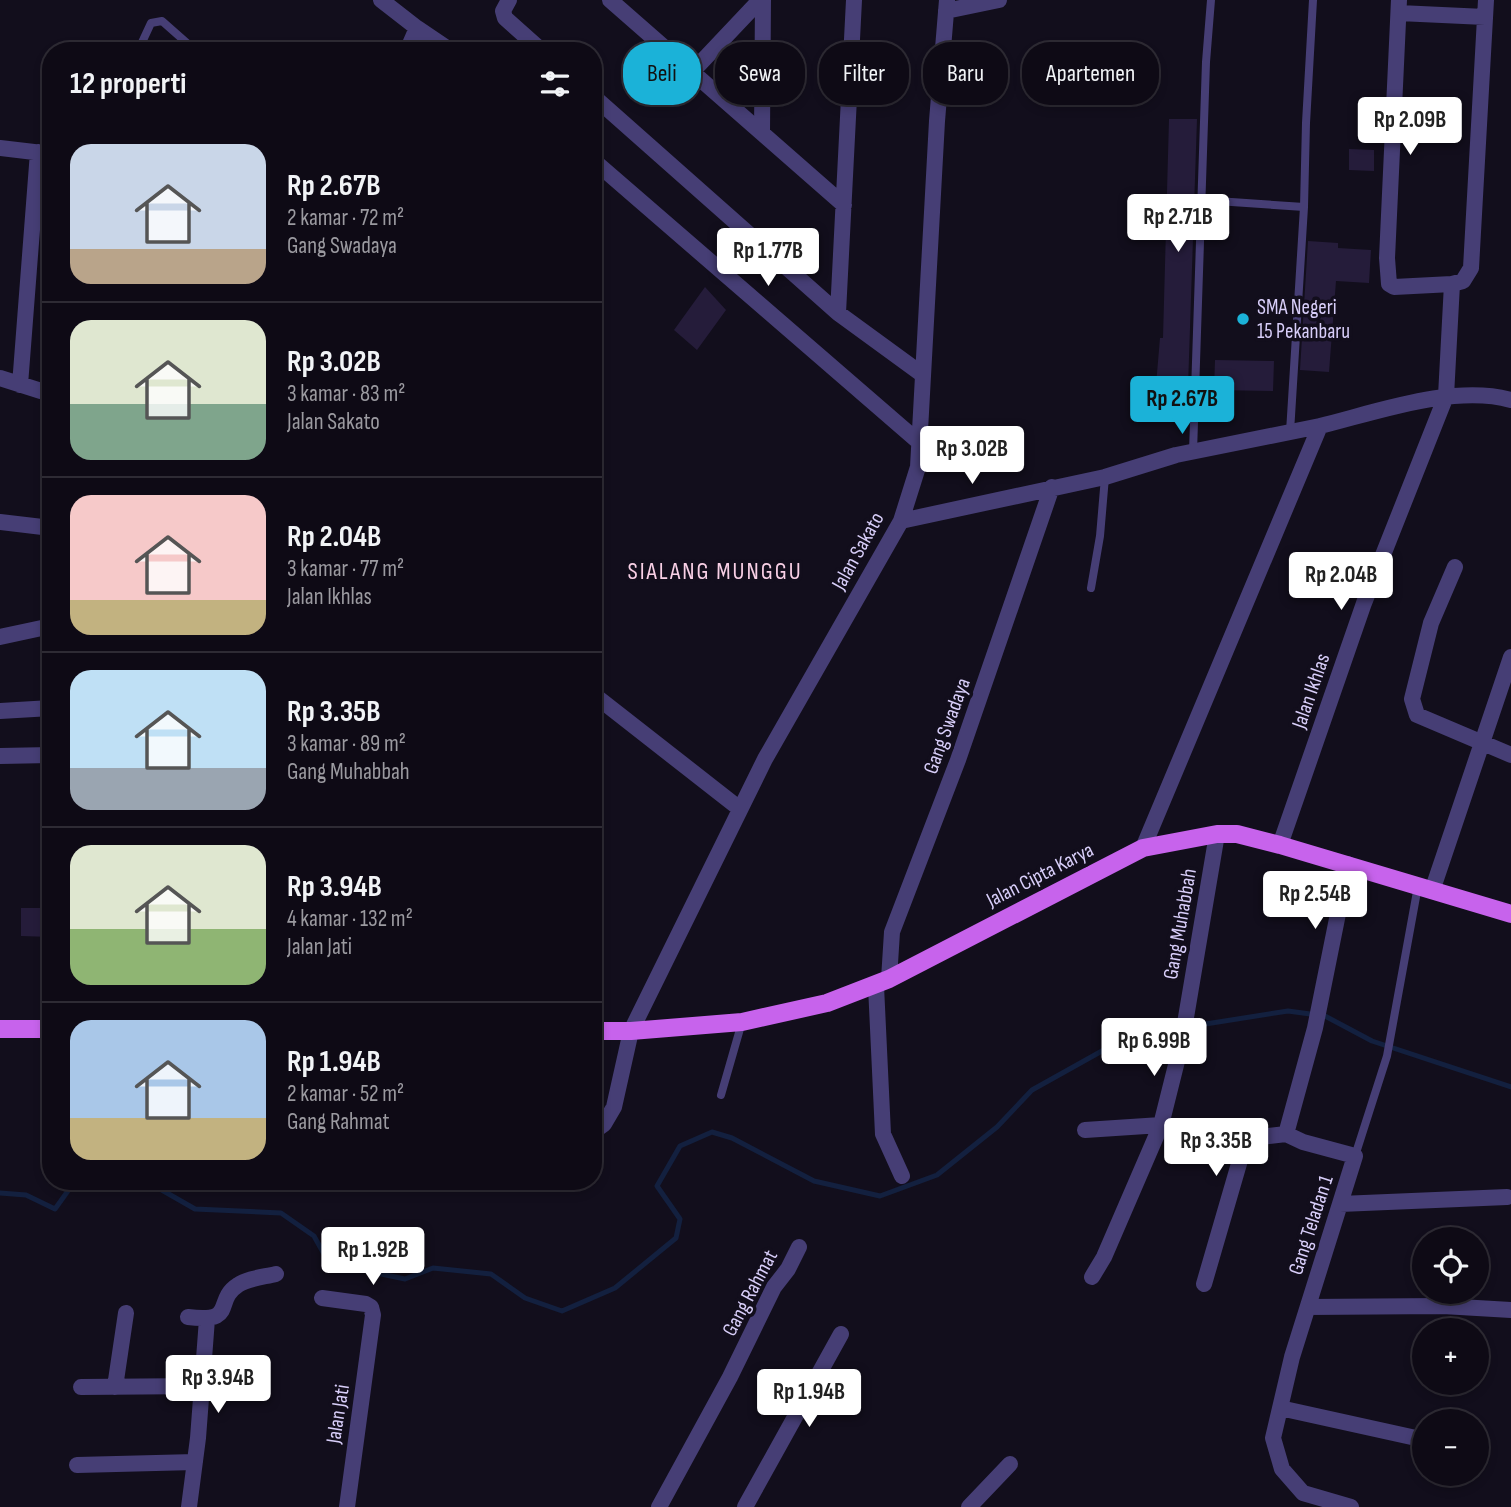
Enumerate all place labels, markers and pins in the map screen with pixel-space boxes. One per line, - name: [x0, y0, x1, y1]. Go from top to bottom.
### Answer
- pin: Rp 2.09B: [1338, 97, 1482, 157]
- pin: Rp 2.71B: [1106, 194, 1250, 254]
- pin: Rp 1.77B: [696, 229, 840, 288]
- place label: SMA Negeri 15 Pekanbaru: [1257, 295, 1350, 344]
- marker: SMA Negeri 15 Pekanbaru: [1235, 311, 1251, 327]
- pin: Rp 2.67B: [1110, 376, 1254, 436]
- pin: Rp 3.02B: [900, 426, 1044, 486]
- pin: Rp 2.04B: [1269, 552, 1413, 612]
- pin: Rp 2.54B: [1243, 872, 1387, 931]
- pin: Rp 6.99B: [1082, 1018, 1226, 1078]
- pin: Rp 3.35B: [1144, 1118, 1288, 1178]
- pin: Rp 1.92B: [301, 1228, 445, 1287]
- pin: Rp 3.94B: [146, 1356, 290, 1415]
- pin: Rp 1.94B: [737, 1370, 881, 1429]

